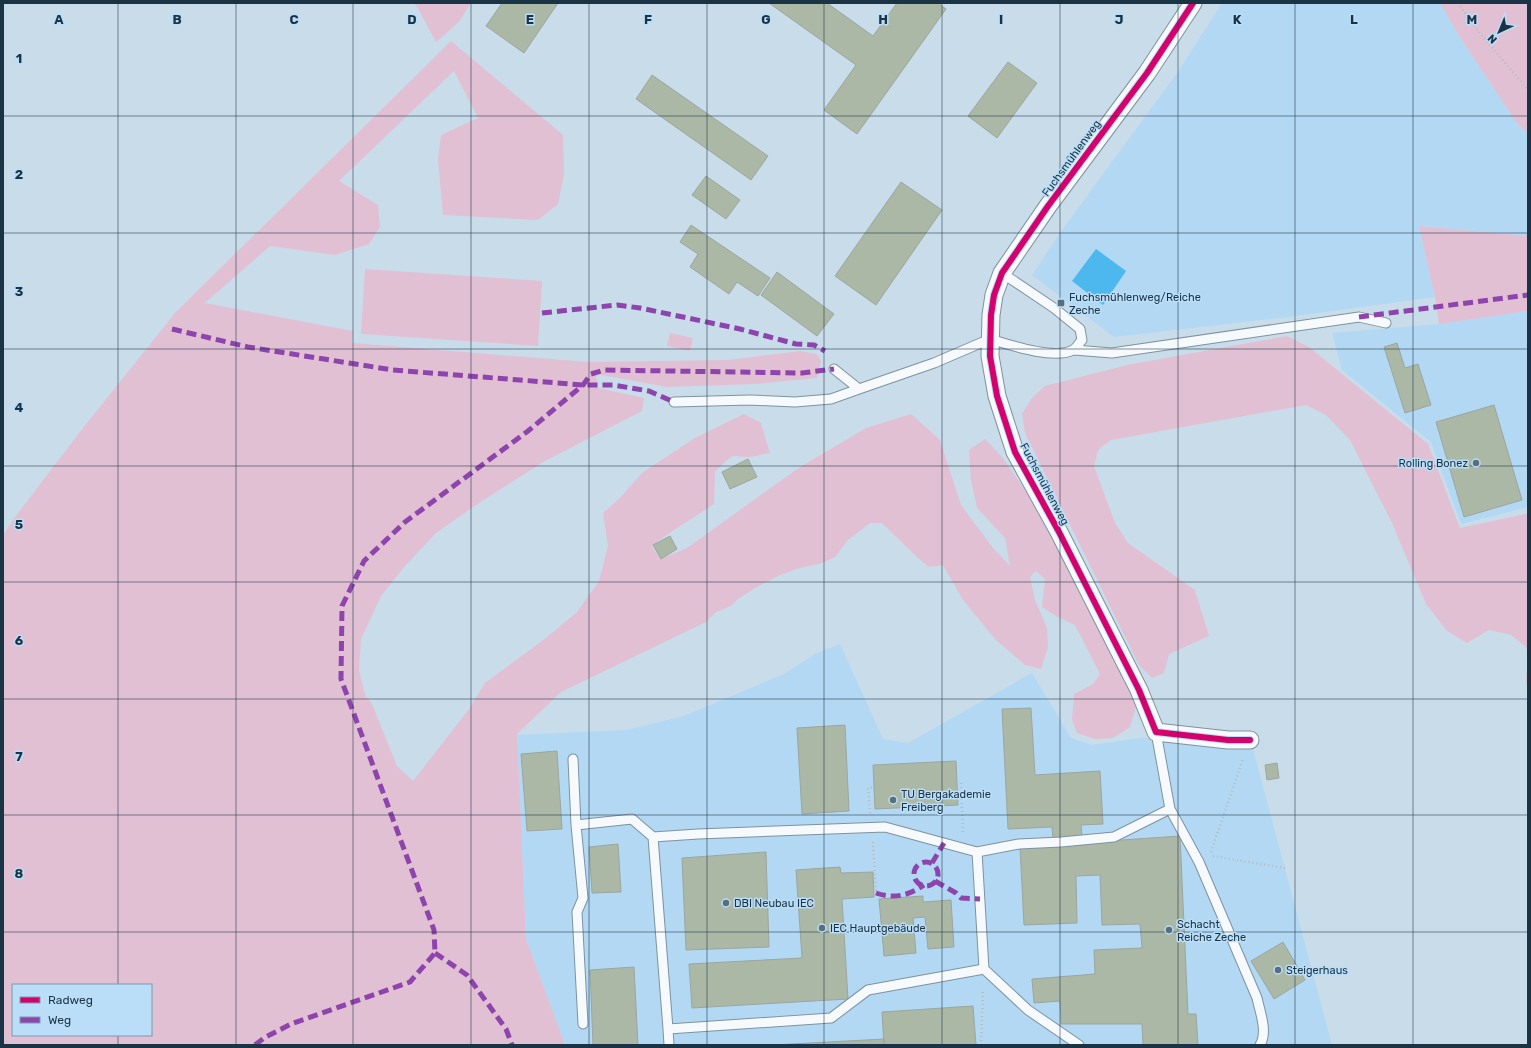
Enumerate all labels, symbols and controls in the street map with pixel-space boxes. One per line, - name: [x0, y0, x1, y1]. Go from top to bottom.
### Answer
- text: A: [54, 12, 64, 27]
- text: B: [172, 12, 182, 27]
- text: C: [289, 12, 299, 27]
- text: D: [407, 12, 417, 27]
- text: E: [526, 12, 534, 27]
- text: F: [644, 12, 652, 27]
- text: G: [761, 12, 771, 27]
- text: H: [878, 12, 888, 27]
- text: I: [999, 12, 1003, 27]
- text: J: [1115, 12, 1123, 27]
- text: K: [1233, 12, 1242, 27]
- text: L: [1350, 12, 1358, 27]
- text: M: [1467, 12, 1477, 27]
- north arrow: [1479, 12, 1519, 52]
- text: N: [1485, 31, 1500, 46]
- text: 1: [16, 51, 22, 66]
- street label: Fuchsmühlenweg: [1039, 118, 1103, 199]
- text: 2: [15, 167, 23, 182]
- text: 3: [15, 284, 24, 299]
- place label: Fuchsmühlenweg/Reiche Zeche: [1069, 291, 1201, 317]
- marker: Fuchsmühlenweg/Reiche Zeche: [1056, 298, 1066, 308]
- text: 4: [15, 400, 24, 415]
- street label: Fuchsmühlenweg: [1017, 441, 1072, 528]
- place label: Rolling Bonez: [1399, 457, 1468, 470]
- marker: Rolling Bonez: [1471, 458, 1481, 468]
- text: 5: [15, 517, 23, 532]
- text: 6: [15, 633, 24, 648]
- text: 7: [15, 749, 23, 764]
- place label: TU Bergakademie Freiberg: [901, 788, 991, 814]
- marker: TU Bergakademie Freiberg: [888, 795, 898, 805]
- text: 8: [15, 866, 24, 881]
- place label: DBI Neubau IEC: [734, 897, 814, 910]
- marker: DBI Neubau IEC: [721, 898, 731, 908]
- place label: Schacht Reiche Zeche: [1177, 918, 1246, 944]
- place label: IEC Hauptgebäude: [830, 922, 926, 935]
- marker: IEC Hauptgebäude: [817, 923, 827, 933]
- marker: Schacht Reiche Zeche: [1164, 925, 1174, 935]
- place label: Steigerhaus: [1286, 964, 1348, 977]
- marker: Steigerhaus: [1273, 965, 1283, 975]
- legend: [12, 984, 152, 1036]
- text: Radweg: [48, 993, 93, 1007]
- text: Weg: [48, 1013, 71, 1027]

